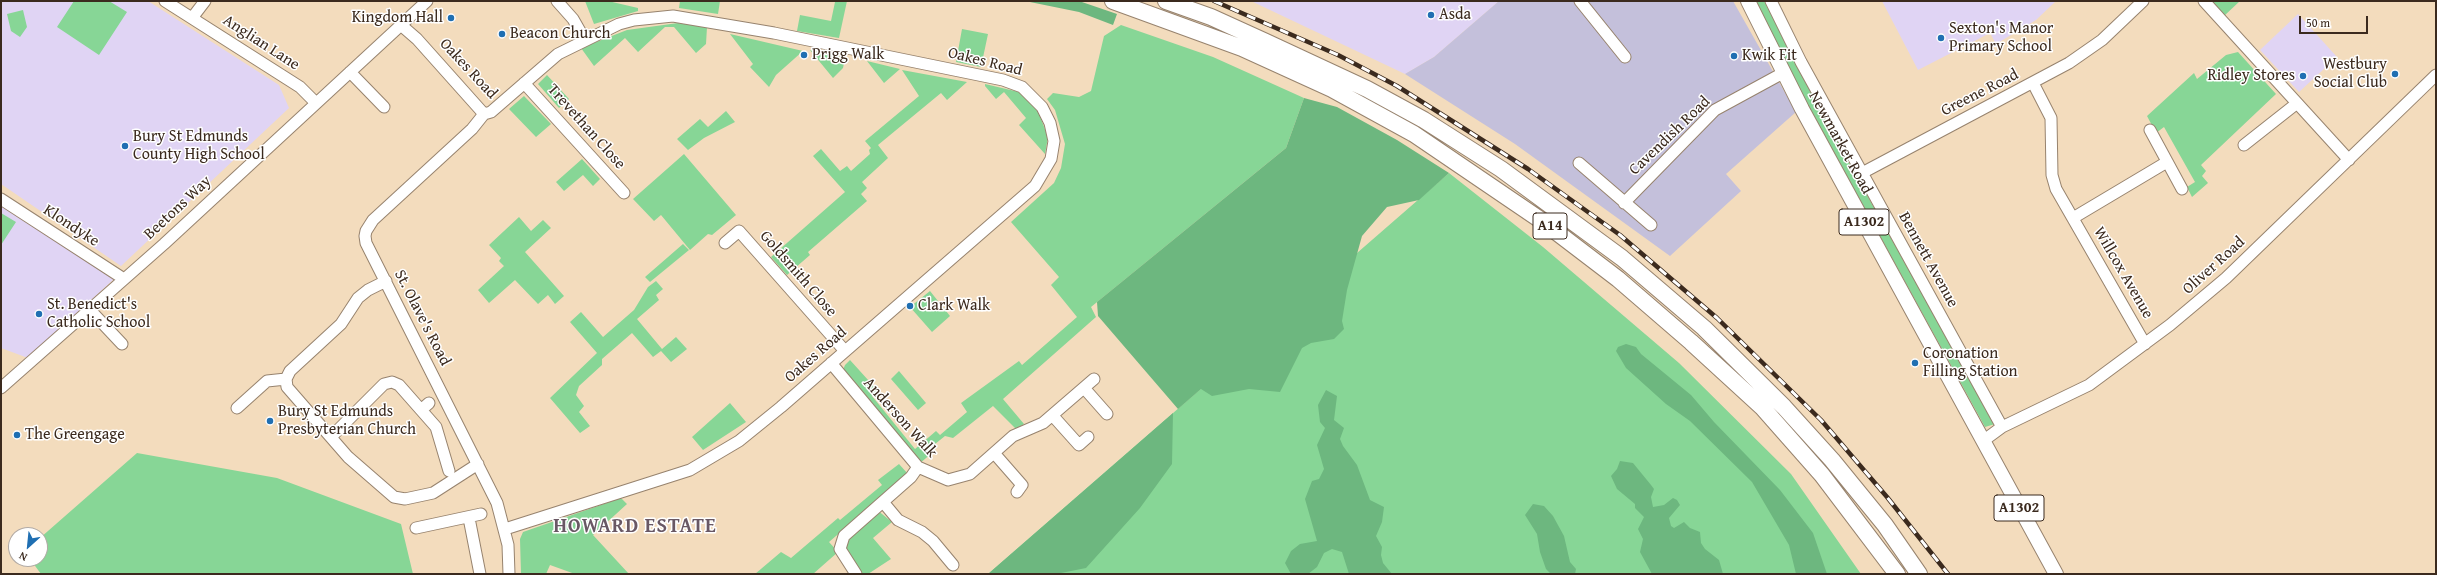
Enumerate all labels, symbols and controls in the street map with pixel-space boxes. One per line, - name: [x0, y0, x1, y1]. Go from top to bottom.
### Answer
- place label: Asda: [1439, 5, 1471, 25]
- place label: Kingdom Hall: [352, 8, 443, 28]
- scale bar: [2301, 8, 2370, 34]
- marker: Asda: [1426, 10, 1436, 20]
- street label: Anglian Lane: [219, 11, 303, 75]
- marker: Kingdom Hall: [446, 13, 456, 23]
- text: 50 m: [2306, 14, 2330, 31]
- place label: Sexton's Manor Primary School: [1949, 19, 2053, 57]
- place label: Beacon Church: [510, 24, 610, 44]
- marker: Beacon Church: [497, 29, 507, 39]
- marker: Sexton's Manor Primary School: [1936, 33, 1946, 43]
- street label: Oakes Road: [435, 35, 501, 103]
- street label: Oakes Road: [946, 43, 1024, 81]
- place label: Prigg Walk: [812, 45, 884, 65]
- place label: Kwik Fit: [1742, 46, 1797, 66]
- marker: Prigg Walk: [799, 50, 809, 60]
- marker: Kwik Fit: [1729, 51, 1739, 61]
- place label: Westbury Social Club: [2314, 55, 2387, 93]
- street label: Greene Road: [1938, 65, 2022, 121]
- place label: Ridley Stores: [2207, 66, 2295, 86]
- marker: Westbury Social Club: [2390, 69, 2400, 79]
- marker: Ridley Stores: [2298, 71, 2308, 81]
- street label: Trevethan Close: [543, 81, 629, 173]
- street label: Newmarket Road: [1804, 88, 1876, 198]
- street label: Cavendish Road: [1625, 92, 1715, 180]
- place label: Bury St Edmunds County High School: [133, 127, 265, 165]
- marker: Bury St Edmunds County High School: [120, 141, 130, 151]
- street label: Beetons Way: [140, 172, 216, 244]
- street label: Klondyke: [39, 201, 103, 251]
- road number: A1302: [1839, 209, 1889, 235]
- street label: Bennett Avenue: [1894, 209, 1962, 311]
- road number: A14: [1533, 213, 1567, 239]
- street label: Willcox Avenue: [2089, 224, 2157, 322]
- street label: Goldsmith Close: [755, 227, 841, 321]
- street label: Oliver Road: [2179, 233, 2249, 299]
- street label: St. Olave's Road: [390, 267, 454, 369]
- place label: St. Benedict's Catholic School: [47, 295, 150, 333]
- place label: Clark Walk: [918, 296, 990, 316]
- marker: Clark Walk: [905, 301, 915, 311]
- marker: St. Benedict's Catholic School: [34, 309, 44, 319]
- street label: Oakes Road: [781, 323, 851, 387]
- place label: Coronation Filling Station: [1923, 344, 2018, 382]
- marker: Coronation Filling Station: [1910, 358, 1920, 368]
- street label: Anderson Walk: [859, 374, 941, 462]
- place label: Bury St Edmunds Presbyterian Church: [278, 402, 416, 440]
- marker: Bury St Edmunds Presbyterian Church: [265, 416, 275, 426]
- place label: The Greengage: [25, 425, 125, 445]
- marker: The Greengage: [12, 430, 22, 440]
- road number: A1302: [1994, 495, 2044, 521]
- district label: HOWARD ESTATE: [553, 515, 717, 539]
- north arrow: [8, 527, 48, 567]
- text: N: [16, 548, 30, 566]

